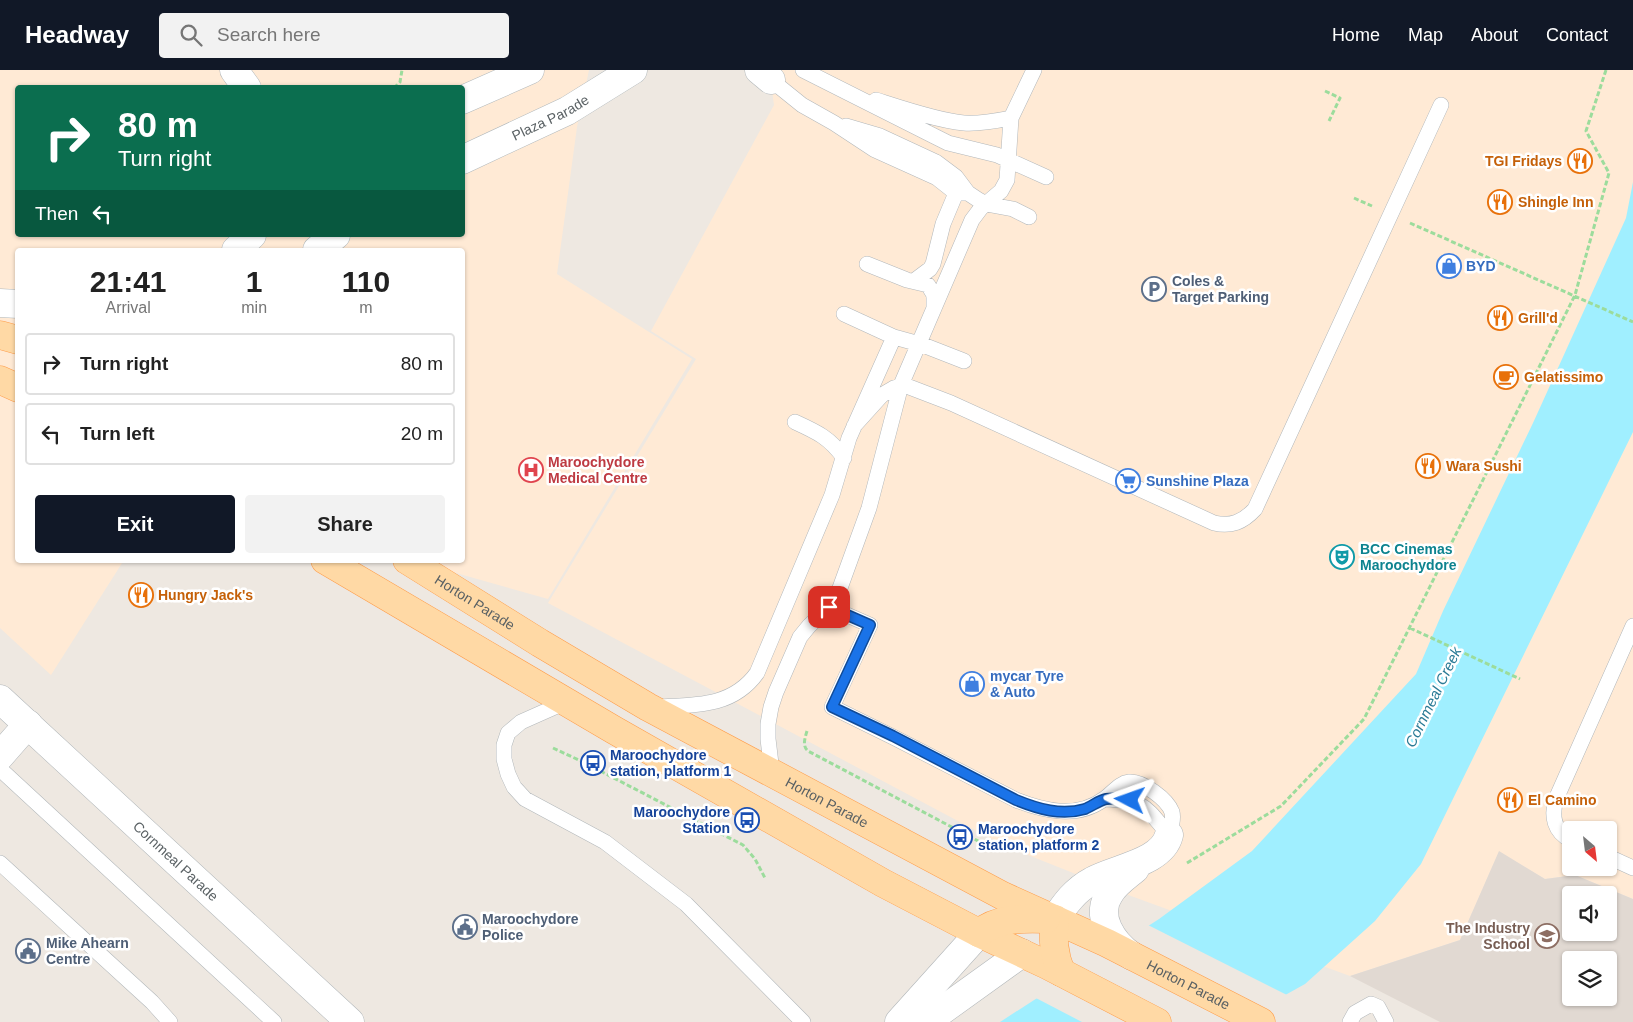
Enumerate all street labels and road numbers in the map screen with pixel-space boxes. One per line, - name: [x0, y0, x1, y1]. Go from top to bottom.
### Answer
- street label: Plaza Parade: [509, 91, 592, 144]
- street label: Horton Parade: [432, 571, 518, 633]
- street label: Horton Parade: [783, 774, 871, 831]
- street label: Cornmeal Parade: [130, 818, 222, 904]
- street label: Horton Parade: [1144, 957, 1233, 1013]

